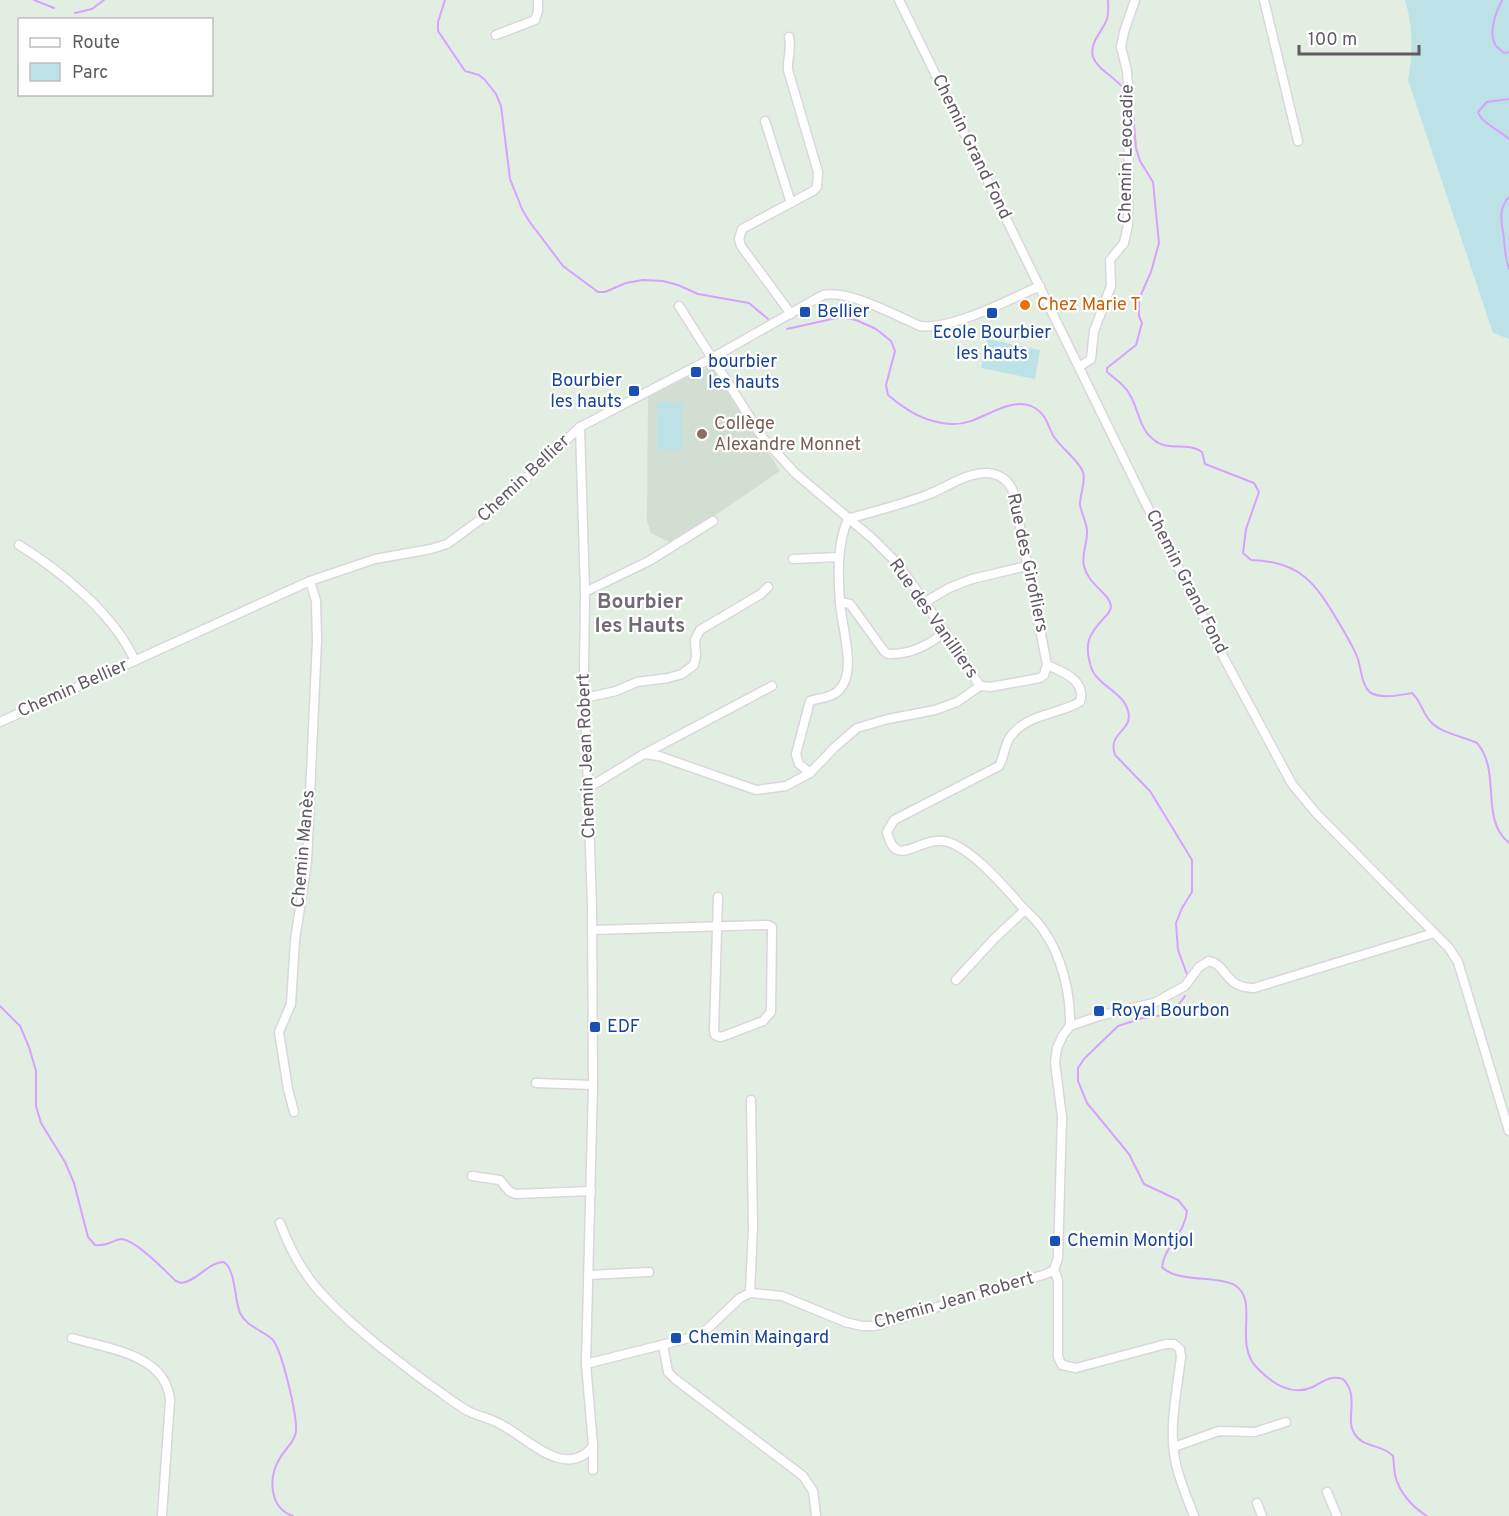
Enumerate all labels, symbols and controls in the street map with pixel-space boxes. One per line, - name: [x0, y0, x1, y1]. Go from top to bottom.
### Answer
- legend: [18, 18, 213, 96]
- scale bar: [1299, 18, 1419, 56]
- text: 100 m: [1308, 29, 1357, 52]
- text: Route: [72, 32, 120, 55]
- text: Parc: [72, 62, 108, 85]
- street label: Chemin Grand Fond: [926, 71, 1016, 223]
- street label: Chemin Leocadie: [1114, 84, 1140, 224]
- place label: Chez Marie T: [1037, 294, 1141, 317]
- marker: Chez Marie T: [1018, 298, 1032, 312]
- place label: Bellier: [817, 301, 870, 324]
- marker: Bellier: [798, 305, 812, 319]
- marker: Ecole Bourbier les hauts: [985, 306, 999, 320]
- place label: Ecole Bourbier les hauts: [933, 322, 1051, 366]
- place label: bourbier les hauts: [708, 351, 780, 395]
- marker: bourbier les hauts: [689, 365, 703, 379]
- place label: Bourbier les hauts: [550, 370, 622, 414]
- marker: Bourbier les hauts: [627, 384, 641, 398]
- place label: Collège Alexandre Monnet: [714, 413, 861, 457]
- marker: Collège Alexandre Monnet: [695, 427, 709, 441]
- street label: Chemin Bellier: [473, 430, 575, 528]
- street label: Rue des Girofliers: [1001, 491, 1053, 635]
- street label: Chemin Grand Fond: [1140, 506, 1232, 658]
- street label: Rue des Vanilliers: [883, 555, 983, 683]
- district label: Bourbier les Hauts: [595, 589, 685, 640]
- street label: Chemin Bellier: [14, 654, 132, 724]
- street label: Chemin Jean Robert: [573, 673, 601, 839]
- street label: Chemin Manès: [287, 789, 321, 909]
- place label: Royal Bourbon: [1111, 1000, 1230, 1023]
- marker: Royal Bourbon: [1092, 1004, 1106, 1018]
- place label: EDF: [607, 1016, 640, 1039]
- marker: EDF: [588, 1020, 602, 1034]
- place label: Chemin Montjol: [1067, 1230, 1194, 1253]
- marker: Chemin Montjol: [1048, 1234, 1062, 1248]
- street label: Chemin Jean Robert: [871, 1267, 1037, 1335]
- place label: Chemin Maingard: [688, 1327, 829, 1350]
- marker: Chemin Maingard: [669, 1331, 683, 1345]

